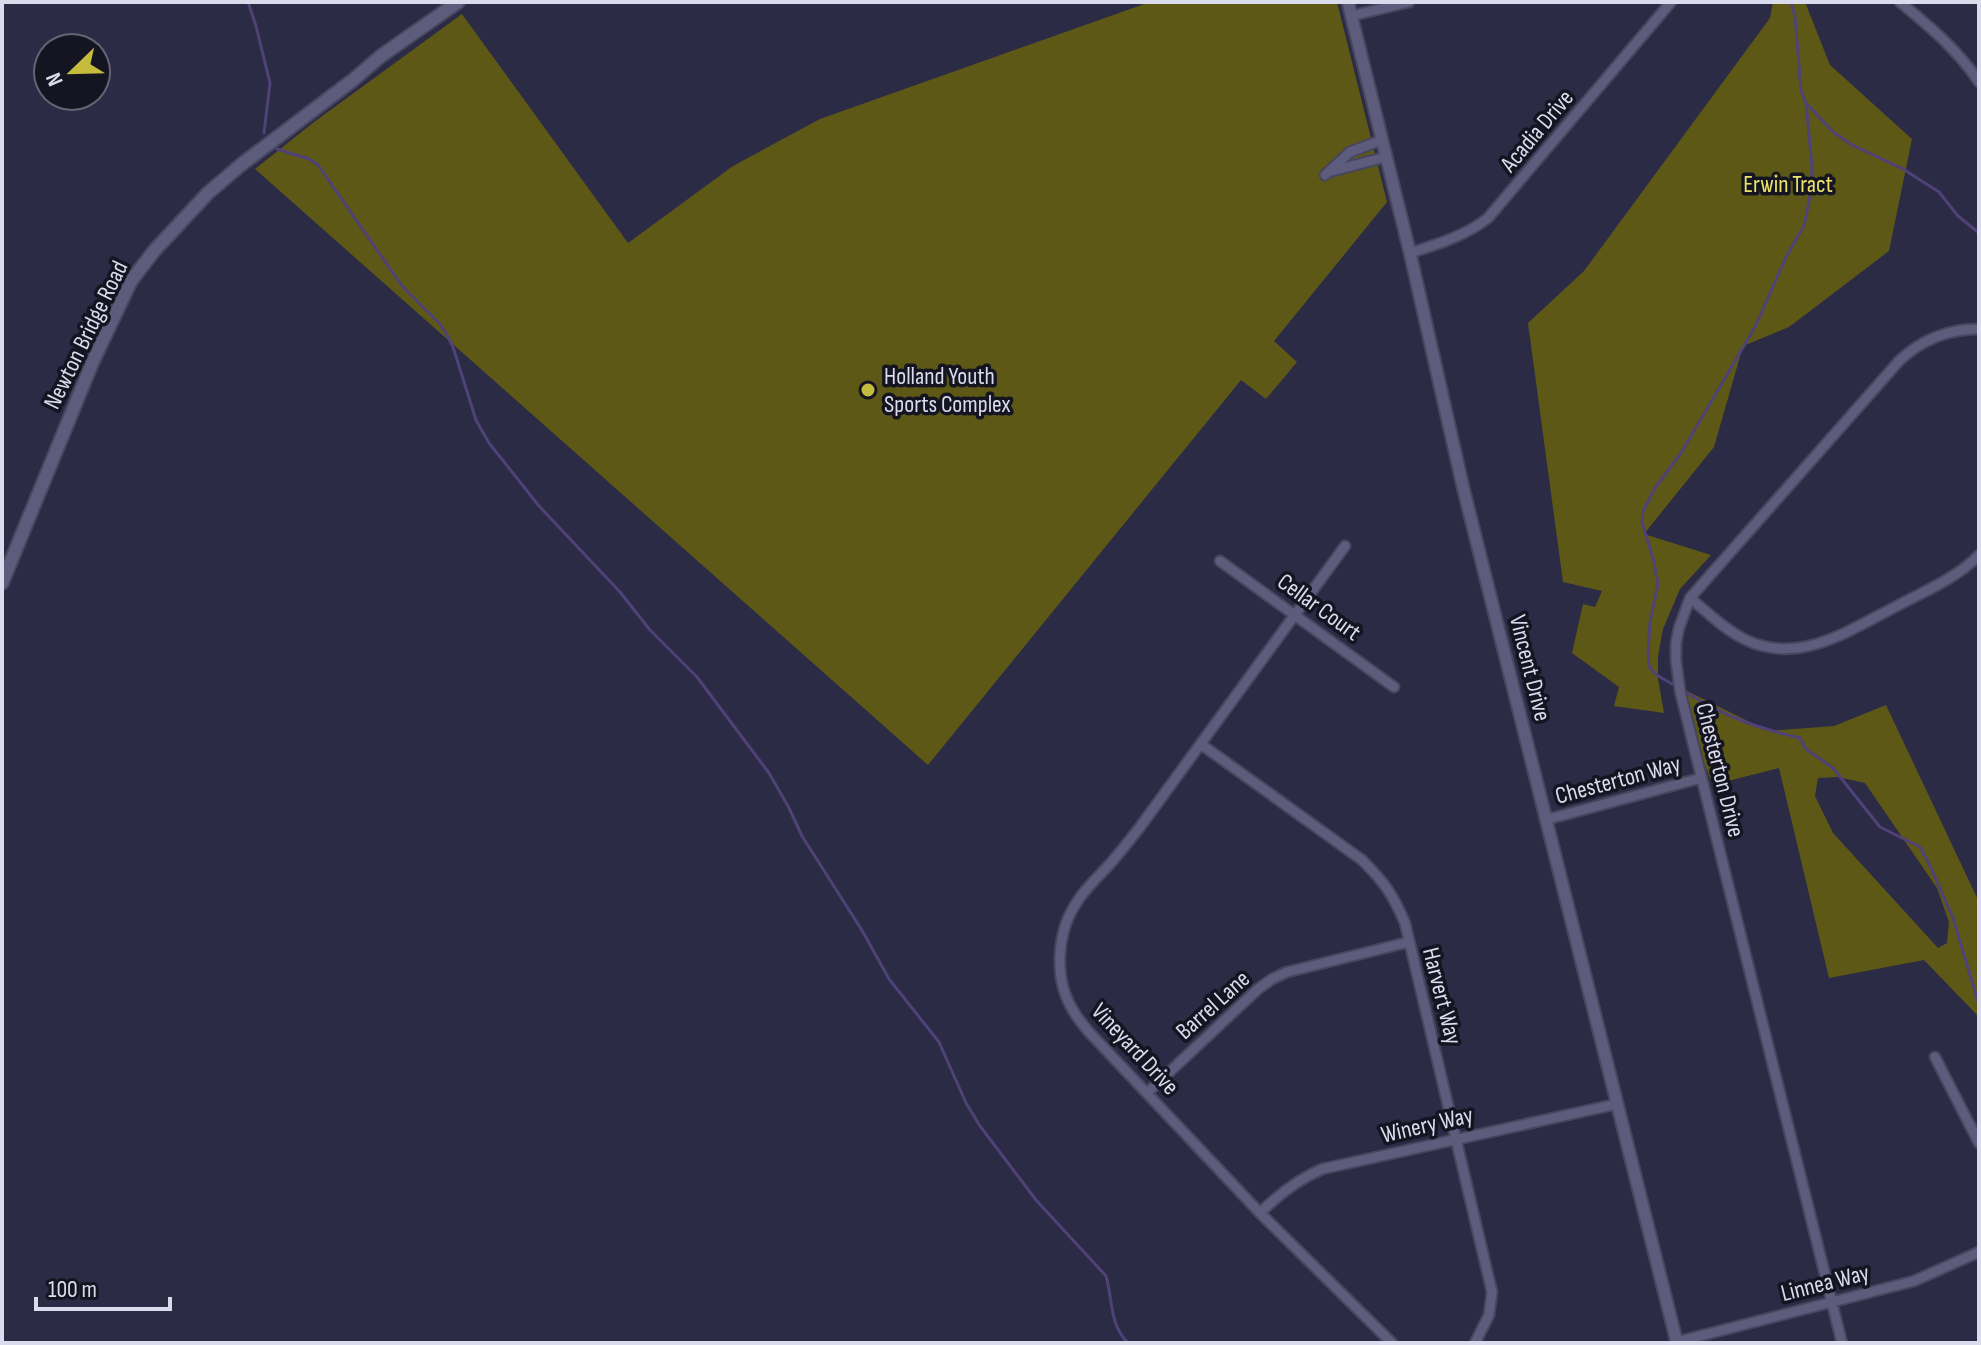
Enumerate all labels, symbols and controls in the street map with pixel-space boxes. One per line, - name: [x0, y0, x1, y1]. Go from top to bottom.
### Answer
- north arrow: [32, 32, 112, 112]
- text: N: [40, 69, 70, 90]
- street label: Acadia Drive: [1494, 84, 1580, 179]
- park label: Erwin Tract: [1743, 170, 1833, 199]
- street label: Newton Bridge Road: [38, 256, 134, 414]
- place label: Holland Youth Sports Complex: [884, 362, 1011, 419]
- marker: Holland Youth Sports Complex: [859, 381, 877, 399]
- street label: Cellar Court: [1272, 567, 1366, 647]
- street label: Vincent Drive: [1503, 612, 1557, 724]
- street label: Chesterton Drive: [1689, 700, 1751, 840]
- street label: Chesterton Way: [1552, 749, 1684, 811]
- street label: Harvert Way: [1416, 945, 1468, 1047]
- street label: Barrel Lane: [1170, 964, 1256, 1046]
- street label: Vineyard Drive: [1085, 997, 1185, 1101]
- street label: Winery Way: [1378, 1100, 1476, 1150]
- street label: Linnea Way: [1778, 1258, 1872, 1308]
- scale bar: [36, 1261, 170, 1311]
- text: 100 m: [48, 1275, 97, 1304]

